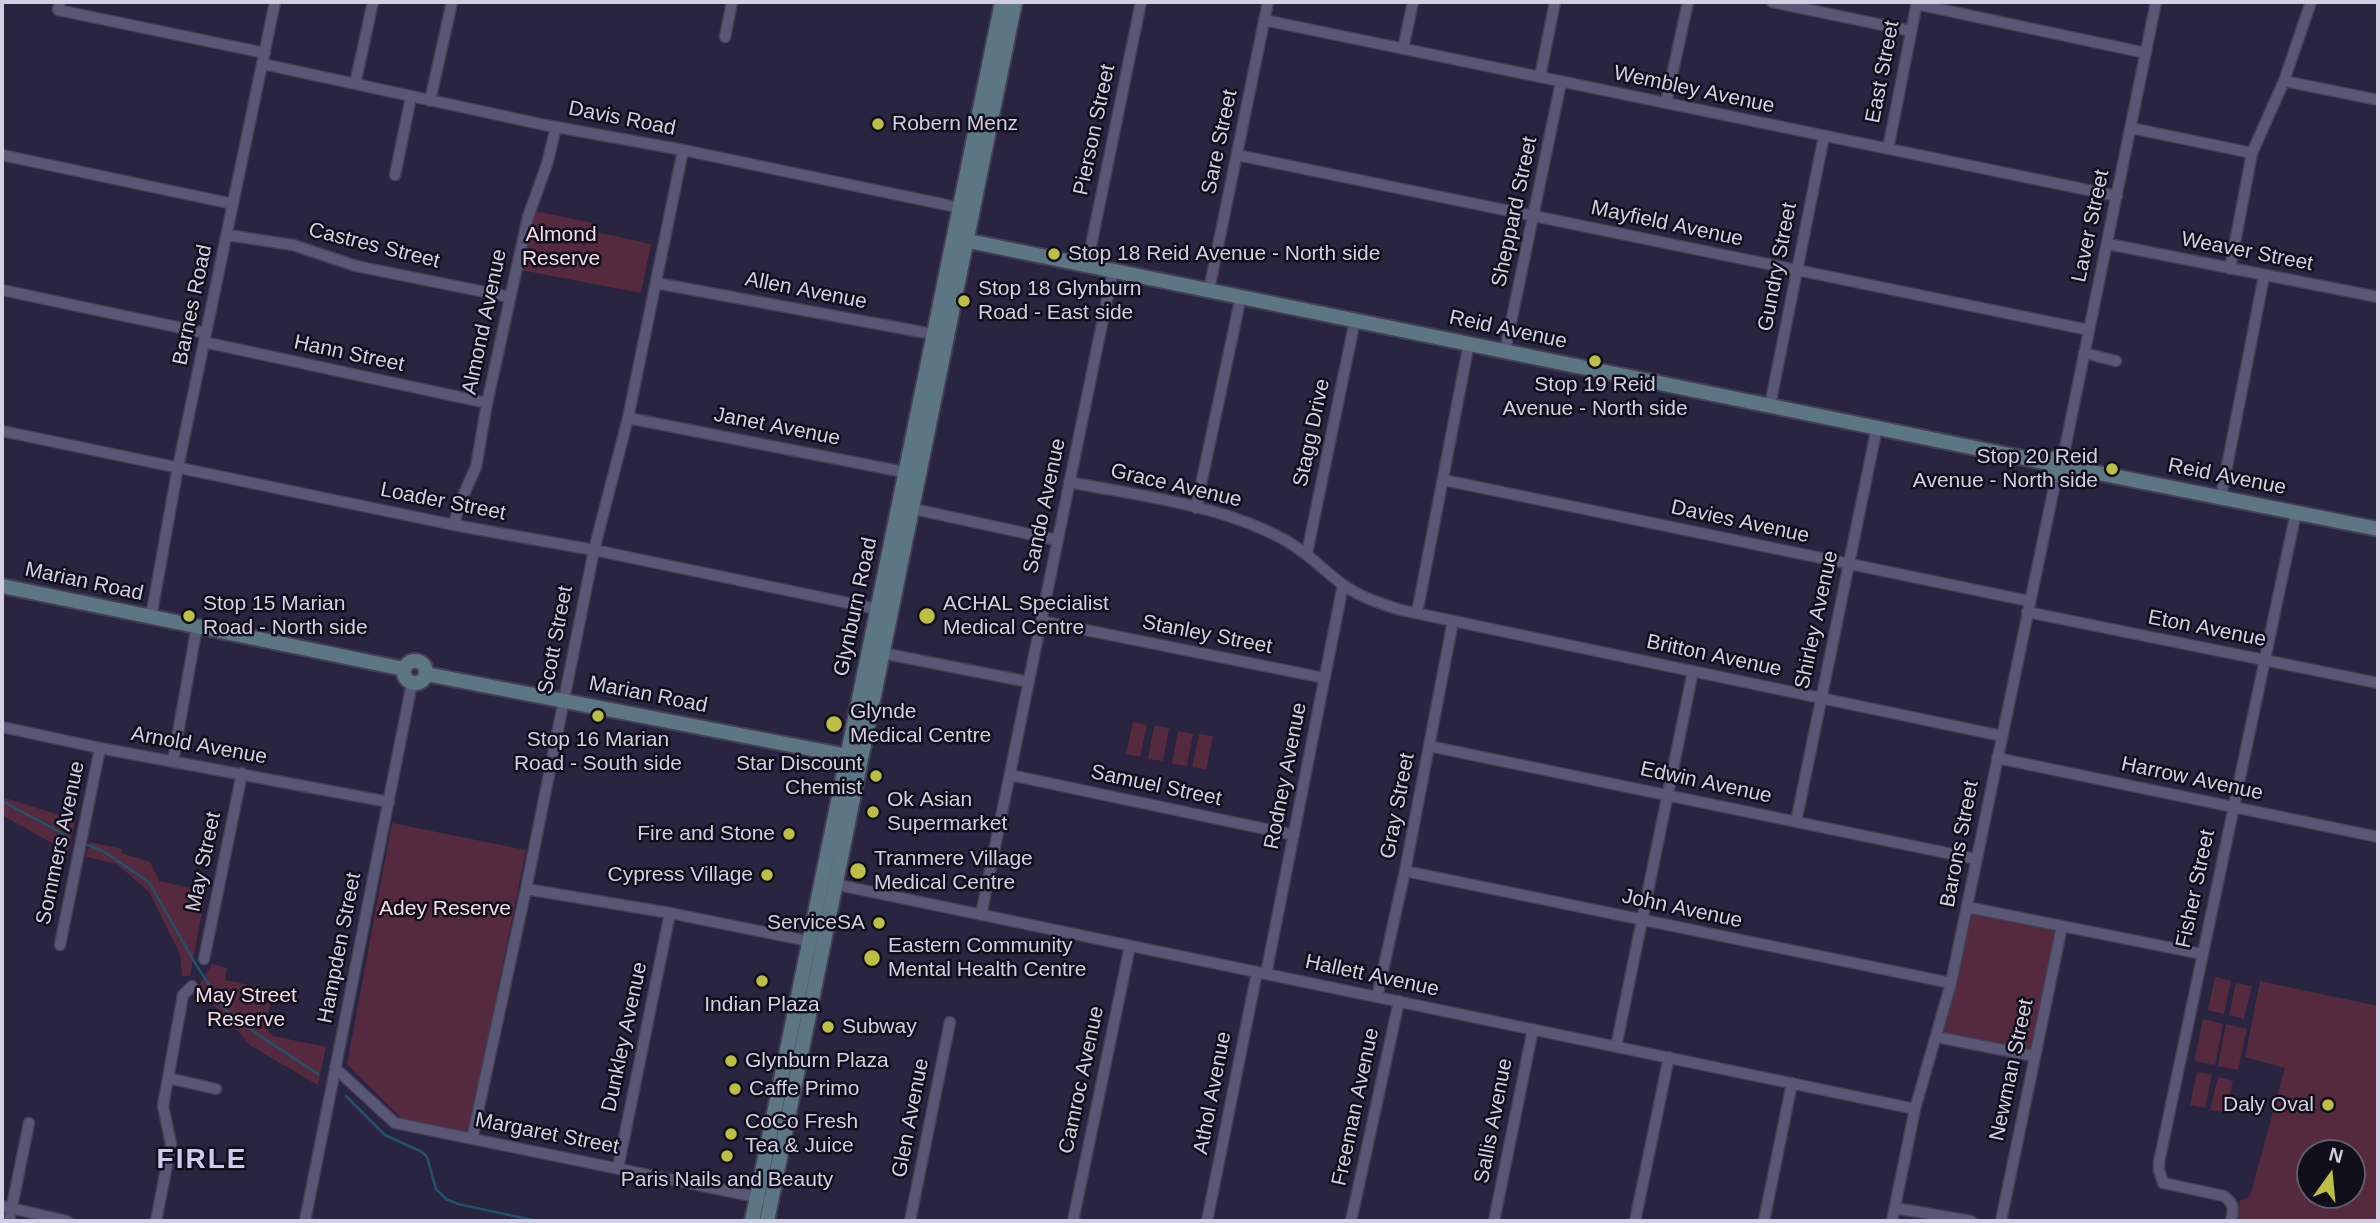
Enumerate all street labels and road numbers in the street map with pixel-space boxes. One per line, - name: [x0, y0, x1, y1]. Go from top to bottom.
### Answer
- street label: East Street: [1861, 19, 1905, 125]
- street label: Wembley Avenue: [1611, 61, 1777, 119]
- street label: Pierson Street: [1069, 62, 1121, 198]
- street label: Sare Street: [1197, 87, 1243, 197]
- street label: Davis Road: [566, 96, 678, 142]
- street label: Sheppard Street: [1487, 135, 1543, 289]
- street label: Laver Street: [2067, 167, 2115, 285]
- street label: Mayfield Avenue: [1589, 196, 1745, 252]
- street label: Gundry Street: [1753, 200, 1803, 334]
- street label: Castres Street: [306, 218, 442, 274]
- street label: Weaver Street: [2179, 227, 2315, 277]
- street label: Barnes Road: [168, 242, 218, 368]
- street label: Almond Avenue: [457, 247, 513, 397]
- street label: Allen Avenue: [743, 267, 869, 315]
- street label: Reid Avenue: [1447, 305, 1569, 355]
- street label: Hann Street: [292, 330, 406, 378]
- street label: Stagg Drive: [1288, 377, 1336, 489]
- street label: Janet Avenue: [712, 402, 842, 452]
- street label: Sando Avenue: [1018, 436, 1072, 576]
- street label: Reid Avenue: [2166, 453, 2288, 501]
- street label: Grace Avenue: [1108, 459, 1244, 513]
- street label: Loader Street: [378, 477, 508, 527]
- street label: Davies Avenue: [1668, 495, 1812, 549]
- street label: Glynburn Road: [829, 535, 883, 679]
- street label: Shirley Avenue: [1790, 548, 1844, 692]
- street label: Marian Road: [23, 557, 145, 607]
- street label: Scott Street: [533, 584, 579, 696]
- street label: Eton Avenue: [2146, 605, 2268, 653]
- street label: Stanley Street: [1140, 610, 1274, 660]
- street label: Britton Avenue: [1644, 629, 1784, 683]
- street label: Marian Road: [587, 671, 709, 719]
- street label: Rodney Avenue: [1259, 700, 1313, 852]
- street label: Arnold Avenue: [129, 722, 269, 770]
- street label: Gray Street: [1375, 751, 1421, 861]
- street label: Harrow Avenue: [2119, 752, 2265, 806]
- street label: Edwin Avenue: [1638, 757, 1774, 809]
- street label: Sommers Avenue: [31, 759, 91, 927]
- street label: Samuel Street: [1088, 760, 1224, 812]
- street label: Barons Street: [1935, 779, 1985, 909]
- street label: May Street: [181, 810, 227, 914]
- street label: Fisher Street: [2171, 828, 2221, 950]
- street label: Hampden Street: [313, 871, 367, 1025]
- street label: John Avenue: [1620, 884, 1744, 934]
- street label: Hallett Avenue: [1303, 950, 1441, 1002]
- street label: Dunkley Avenue: [597, 960, 653, 1114]
- street label: Newman Street: [1985, 997, 2039, 1143]
- street label: Camroc Avenue: [1054, 1004, 1110, 1156]
- street label: Freeman Avenue: [1327, 1026, 1385, 1188]
- street label: Athol Avenue: [1189, 1029, 1237, 1157]
- street label: Glen Avenue: [887, 1056, 935, 1180]
- street label: Sallis Avenue: [1470, 1056, 1518, 1186]
- street label: Margaret Street: [473, 1108, 621, 1160]

